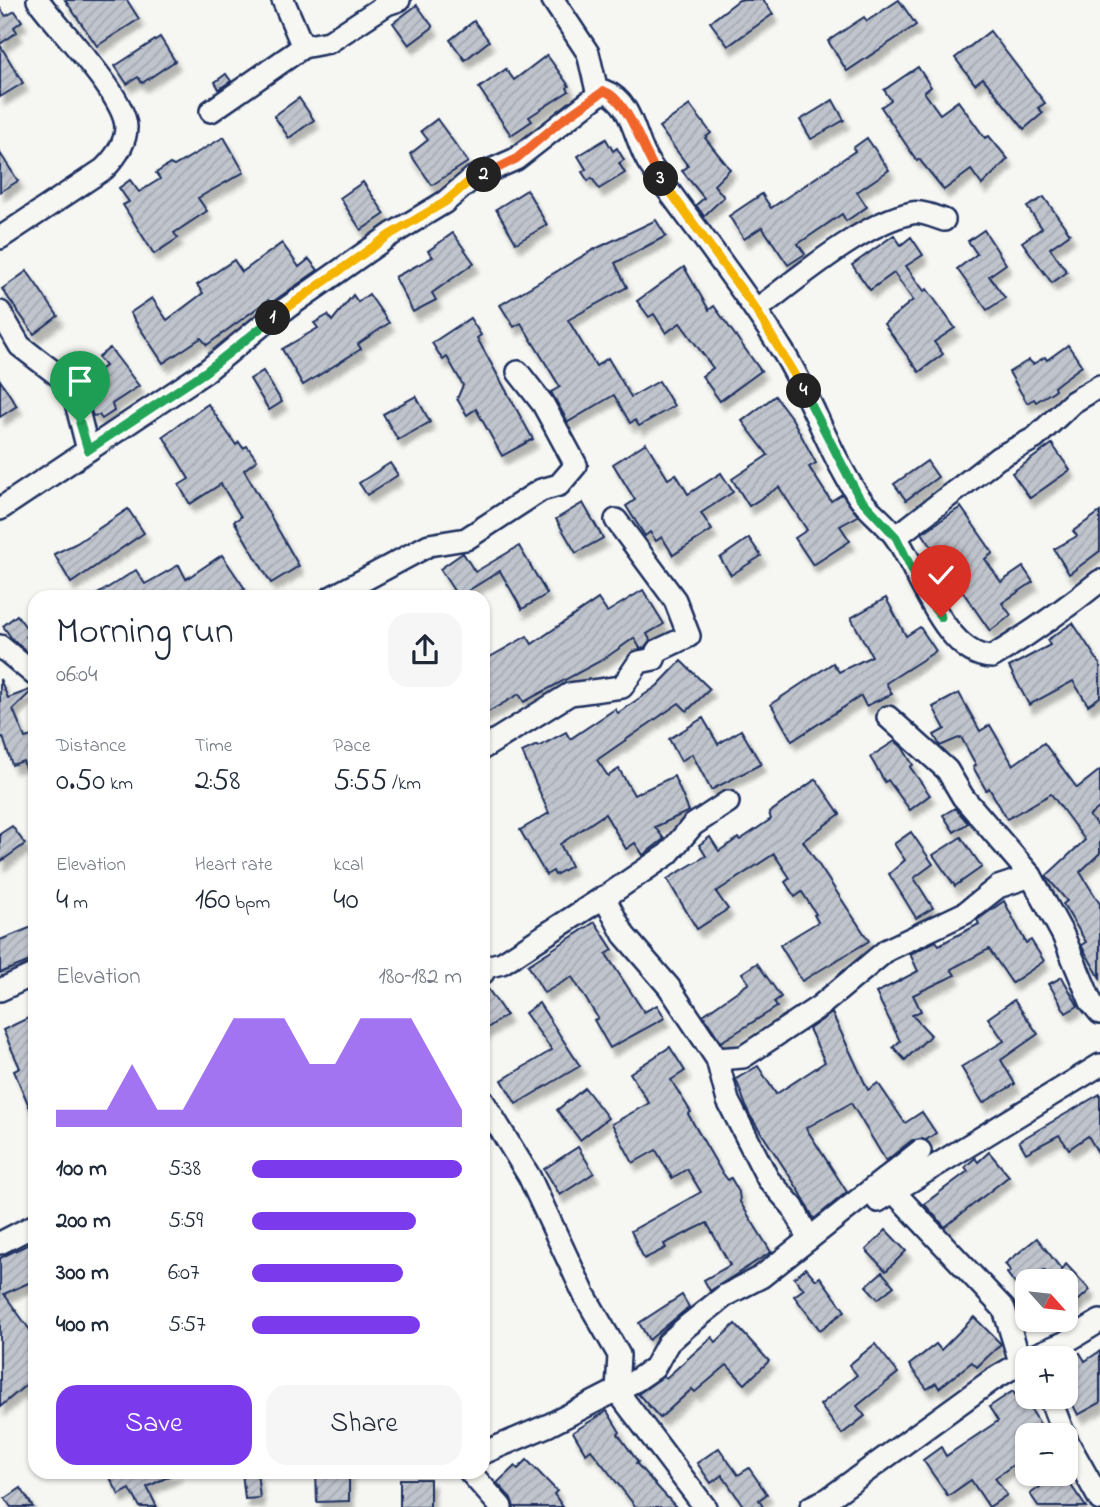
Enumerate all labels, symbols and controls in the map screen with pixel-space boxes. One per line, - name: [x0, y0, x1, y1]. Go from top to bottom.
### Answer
- pin: 2: [466, 158, 502, 192]
- text: 2: [479, 161, 488, 188]
- pin: 3: [644, 162, 678, 196]
- text: 3: [657, 165, 664, 192]
- pin: 1: [256, 300, 290, 336]
- text: 1: [269, 304, 276, 331]
- pin: [50, 351, 110, 423]
- icon: arrive: [61, 362, 99, 400]
- pin: 4: [786, 374, 822, 408]
- text: 4: [800, 377, 807, 404]
- pin: [911, 545, 971, 617]
- icon: check: [922, 556, 960, 594]
- text: Morning run: [56, 605, 234, 661]
- button: share: [388, 613, 462, 687]
- text: 06:04: [56, 659, 97, 692]
- text: Distance: [56, 733, 126, 760]
- text: Time: [195, 733, 232, 760]
- text: Pace: [333, 733, 370, 760]
- text: 0.50: [56, 760, 105, 804]
- text: 2:58: [195, 760, 241, 804]
- text: 5:55: [333, 760, 387, 804]
- text: km: [105, 771, 133, 798]
- text: /km: [387, 771, 421, 798]
- text: Elevation: [56, 852, 126, 879]
- text: Heart rate: [195, 852, 273, 879]
- text: kcal: [333, 852, 364, 879]
- text: 4: [56, 879, 68, 923]
- text: 160: [195, 879, 230, 923]
- text: 40: [333, 879, 359, 923]
- text: m: [68, 890, 88, 917]
- text: bpm: [230, 890, 270, 917]
- text: Elevation: [56, 961, 141, 994]
- text: 180–182 m: [379, 961, 462, 994]
- text: 100 m: [56, 1153, 107, 1186]
- text: 5:38: [168, 1153, 201, 1186]
- text: 200 m: [56, 1205, 111, 1238]
- text: 5:59: [168, 1205, 203, 1238]
- text: 300 m: [56, 1257, 109, 1290]
- text: 6:07: [168, 1257, 200, 1290]
- north arrow: [1015, 1269, 1078, 1332]
- map controls: [1015, 1269, 1078, 1486]
- text: 400 m: [56, 1309, 109, 1342]
- text: 5:57: [168, 1309, 206, 1342]
- button: +: [1015, 1346, 1078, 1409]
- button: Save: [56, 1385, 252, 1465]
- button: Share: [266, 1385, 462, 1465]
- button: −: [1015, 1423, 1078, 1486]

